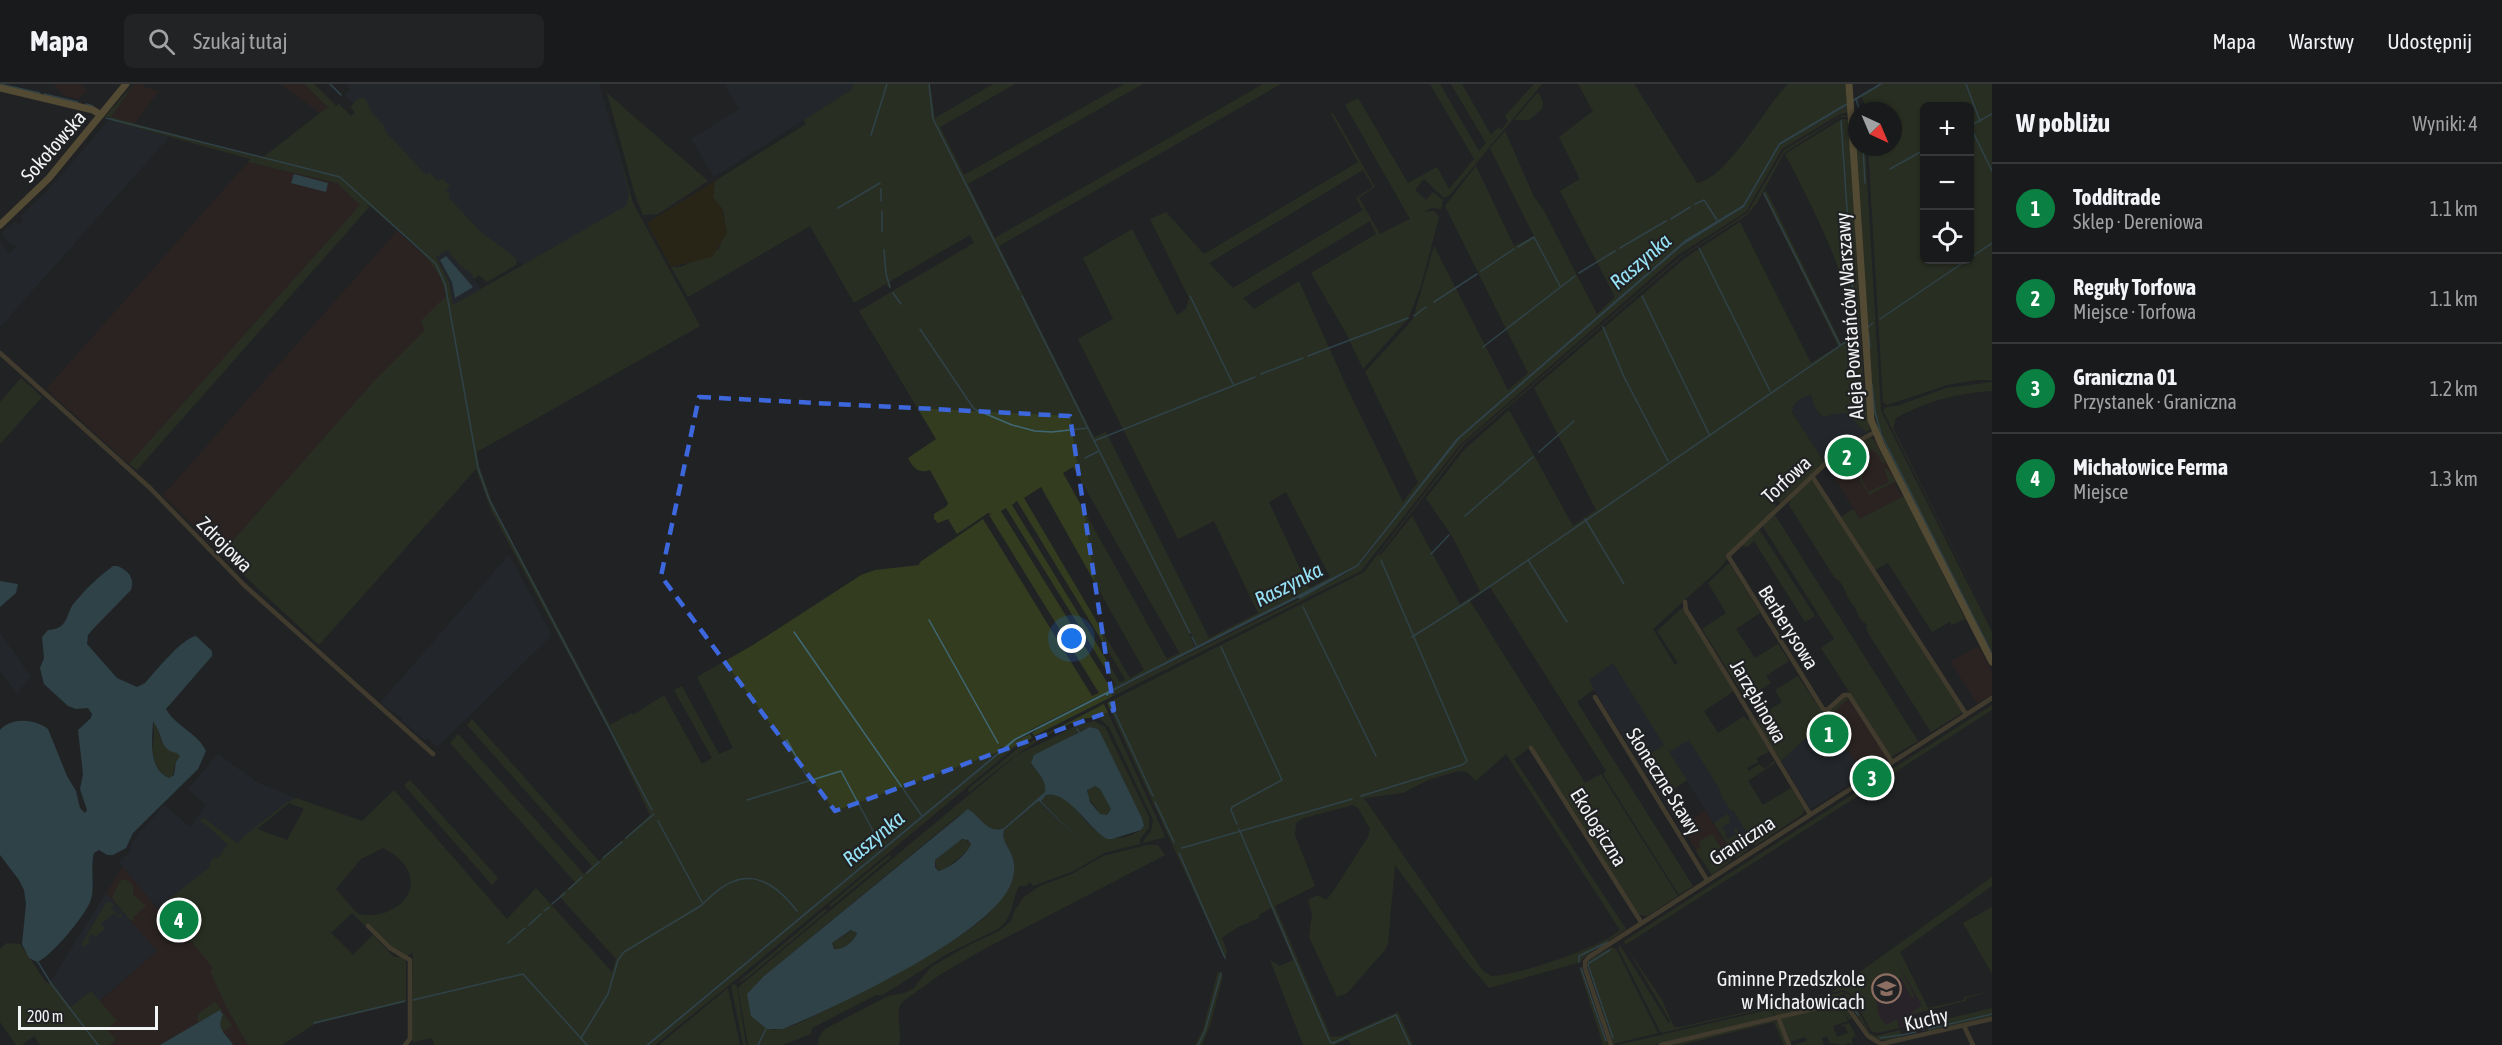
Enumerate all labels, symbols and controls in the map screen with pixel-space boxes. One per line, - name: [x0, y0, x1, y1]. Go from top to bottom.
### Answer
- search box: [124, 14, 544, 68]
- text: Mapa: [30, 25, 88, 57]
- icon: search: [145, 25, 178, 58]
- text: Szukaj tutaj: [193, 28, 287, 54]
- text: Mapa: [2212, 29, 2256, 53]
- text: Warstwy: [2289, 29, 2354, 53]
- text: Udostępnij: [2387, 29, 2472, 53]
- north arrow: [1848, 102, 1902, 156]
- map controls: [1920, 102, 1974, 264]
- button: +: [1920, 102, 1974, 156]
- street label: Sokołowska: [16, 106, 90, 186]
- text: W pobliżu: [2016, 108, 2110, 138]
- text: Wyniki: 4: [2412, 112, 2478, 135]
- button: −: [1920, 156, 1974, 210]
- text: Todditrade: [2073, 184, 2161, 210]
- text: 1: [2031, 197, 2040, 220]
- text: 1.1 km: [2430, 197, 2478, 220]
- button: locate: [1920, 210, 1974, 264]
- text: Sklep · Dereniowa: [2073, 210, 2203, 233]
- street label: Aleja Powstańców Warszawy: [1830, 212, 1868, 420]
- water label: Raszynka: [1605, 228, 1675, 294]
- text: Reguły Torfowa: [2073, 274, 2196, 300]
- text: 2: [2031, 287, 2040, 310]
- text: 1.1 km: [2430, 287, 2478, 310]
- text: Miejsce · Torfowa: [2073, 300, 2196, 323]
- text: Graniczna 01: [2073, 364, 2177, 390]
- text: 3: [2031, 377, 2040, 400]
- text: 1.2 km: [2430, 377, 2478, 400]
- text: Przystanek · Graniczna: [2073, 390, 2237, 413]
- pin: 2: [1828, 434, 1866, 479]
- street label: Torfowa: [1757, 451, 1815, 507]
- text: Michałowice Ferma: [2073, 454, 2228, 480]
- text: 4: [2031, 467, 2040, 490]
- text: 1.3 km: [2430, 467, 2478, 490]
- text: Miejsce: [2073, 480, 2128, 503]
- street label: Zdrojowa: [193, 512, 257, 576]
- water label: Raszynka: [1250, 557, 1326, 611]
- street label: Berberysowa: [1754, 581, 1824, 673]
- your location: [1057, 624, 1086, 653]
- street label: Jarzębinowa: [1726, 656, 1792, 746]
- pin: 1: [1810, 712, 1848, 756]
- street label: Słoneczne Stawy: [1622, 723, 1706, 839]
- pin: 3: [1852, 756, 1892, 800]
- street label: Ekologiczna: [1566, 784, 1632, 870]
- water label: Raszynka: [837, 805, 909, 871]
- street label: Graniczna: [1705, 810, 1779, 870]
- pin: 4: [160, 898, 198, 942]
- place label: Gminne Przedszkole w Michałowicach: [1717, 967, 1865, 1013]
- school or university icon: Gminne Przedszkole w Michałowicach: [1870, 973, 1902, 1005]
- scale bar: [18, 1003, 158, 1030]
- street label: Kuchy: [1902, 1003, 1950, 1035]
- text: 200 m: [27, 1007, 63, 1025]

